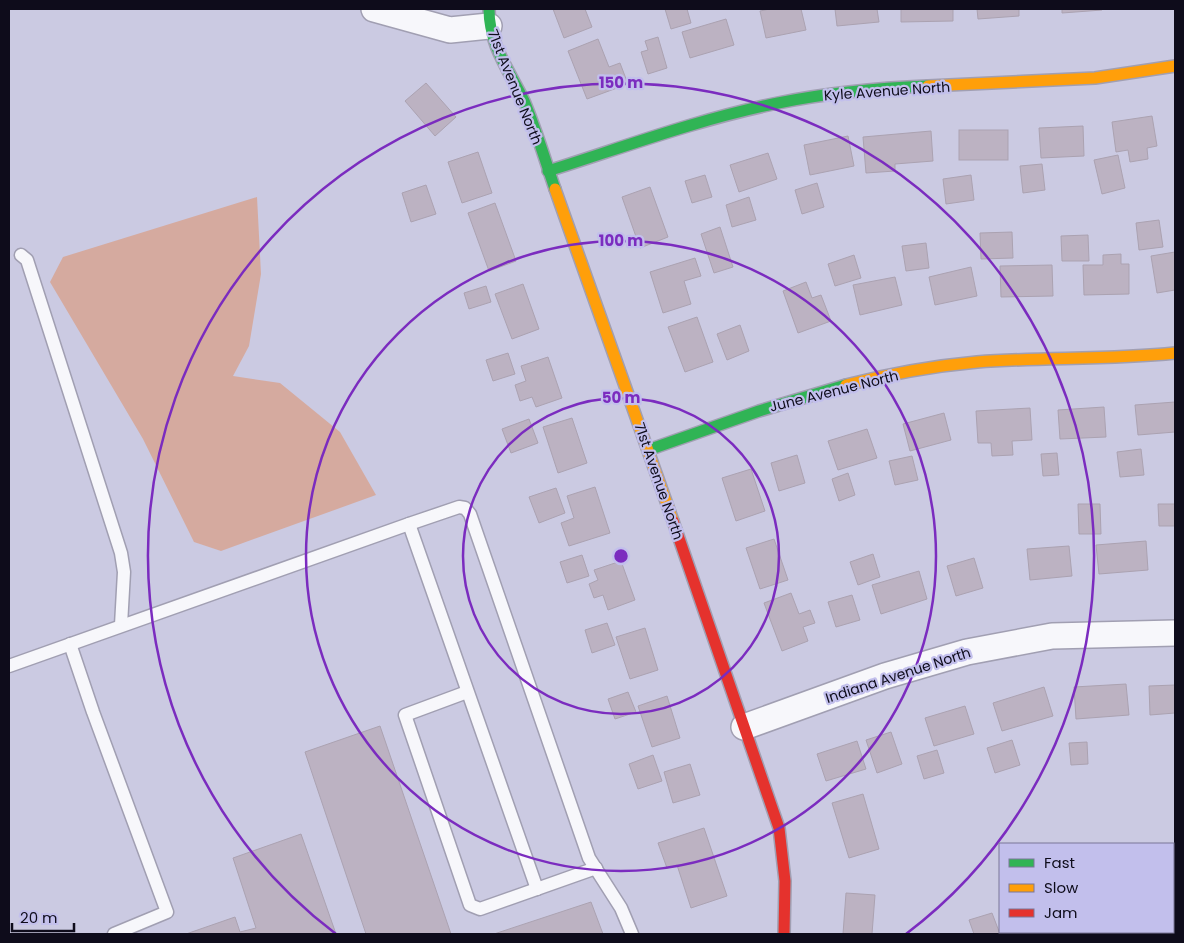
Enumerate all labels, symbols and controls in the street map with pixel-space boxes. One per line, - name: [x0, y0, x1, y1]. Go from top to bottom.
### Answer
- street label: 71st Avenue North: [483, 26, 547, 148]
- text: 150 m: [599, 72, 643, 93]
- street label: Kyle Avenue North: [823, 77, 951, 105]
- text: 100 m: [599, 230, 643, 251]
- street label: June Avenue North: [767, 365, 901, 417]
- text: 50 m: [602, 387, 640, 408]
- street label: 71st Avenue North: [630, 420, 688, 542]
- centre of rings: [612, 547, 630, 565]
- street label: Indiana Avenue North: [823, 642, 973, 708]
- legend: [999, 843, 1174, 933]
- text: Fast: [1044, 852, 1075, 873]
- text: Slow: [1044, 877, 1079, 898]
- scale bar: [12, 900, 75, 932]
- text: Jam: [1044, 902, 1078, 923]
- text: 20 m: [20, 907, 58, 928]

